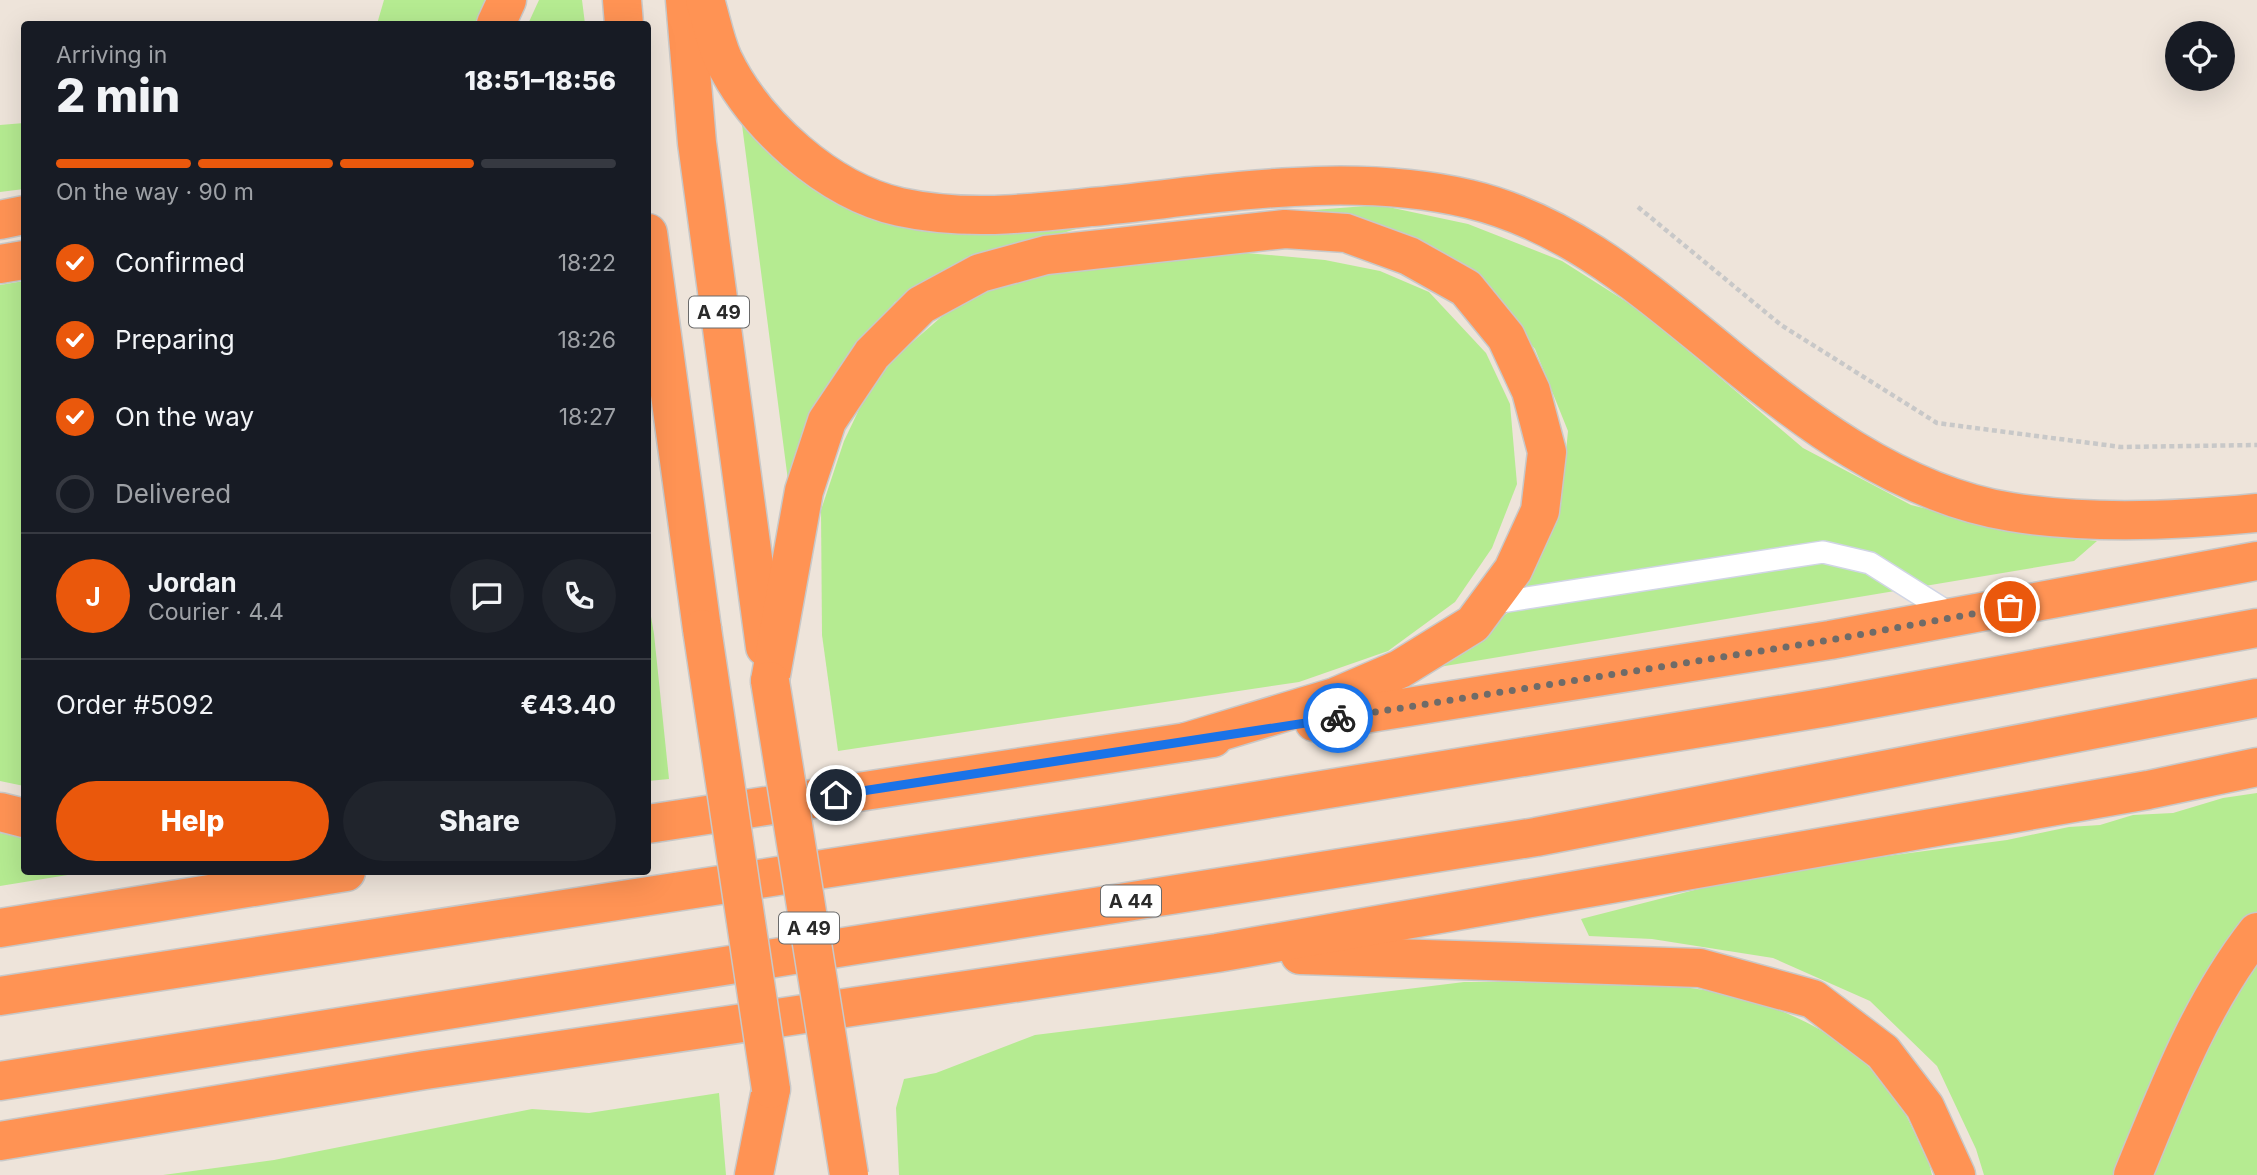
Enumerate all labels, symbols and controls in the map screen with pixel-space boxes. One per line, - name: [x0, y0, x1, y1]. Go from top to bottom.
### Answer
- map controls: [2165, 21, 2235, 91]
- button: locate: [2165, 21, 2235, 91]
- text: Arriving in: [56, 41, 167, 69]
- text: 18:51–18:56: [465, 65, 616, 96]
- text: 2 min: [56, 67, 180, 123]
- text: On the way · 90 m: [56, 178, 254, 206]
- icon: check: [56, 244, 94, 282]
- text: Confirmed: [115, 247, 245, 278]
- text: 18:22: [558, 249, 616, 277]
- road number: A 49: [689, 296, 749, 328]
- icon: check: [56, 321, 94, 359]
- text: Preparing: [115, 324, 235, 355]
- text: 18:26: [558, 326, 616, 354]
- icon: check: [56, 398, 94, 436]
- text: On the way: [115, 401, 254, 432]
- text: 18:27: [559, 403, 616, 431]
- text: Delivered: [115, 478, 231, 509]
- button: chat: [450, 559, 524, 633]
- button: phone: [542, 559, 616, 633]
- text: Jordan: [148, 567, 237, 598]
- pin: [1980, 577, 2040, 637]
- text: J: [85, 581, 101, 612]
- icon: bag: [1991, 588, 2029, 626]
- text: Courier · 4.4: [148, 598, 284, 626]
- courier: [1303, 683, 1373, 753]
- text: Order #5092: [56, 689, 214, 720]
- text: €43.40: [521, 689, 616, 720]
- icon: bike: [1319, 699, 1357, 737]
- pin: [806, 765, 866, 825]
- icon: home: [817, 776, 855, 814]
- button: Help: [56, 781, 329, 861]
- button: Share: [343, 781, 616, 861]
- road number: A 44: [1101, 886, 1161, 917]
- road number: A 49: [779, 912, 839, 944]

